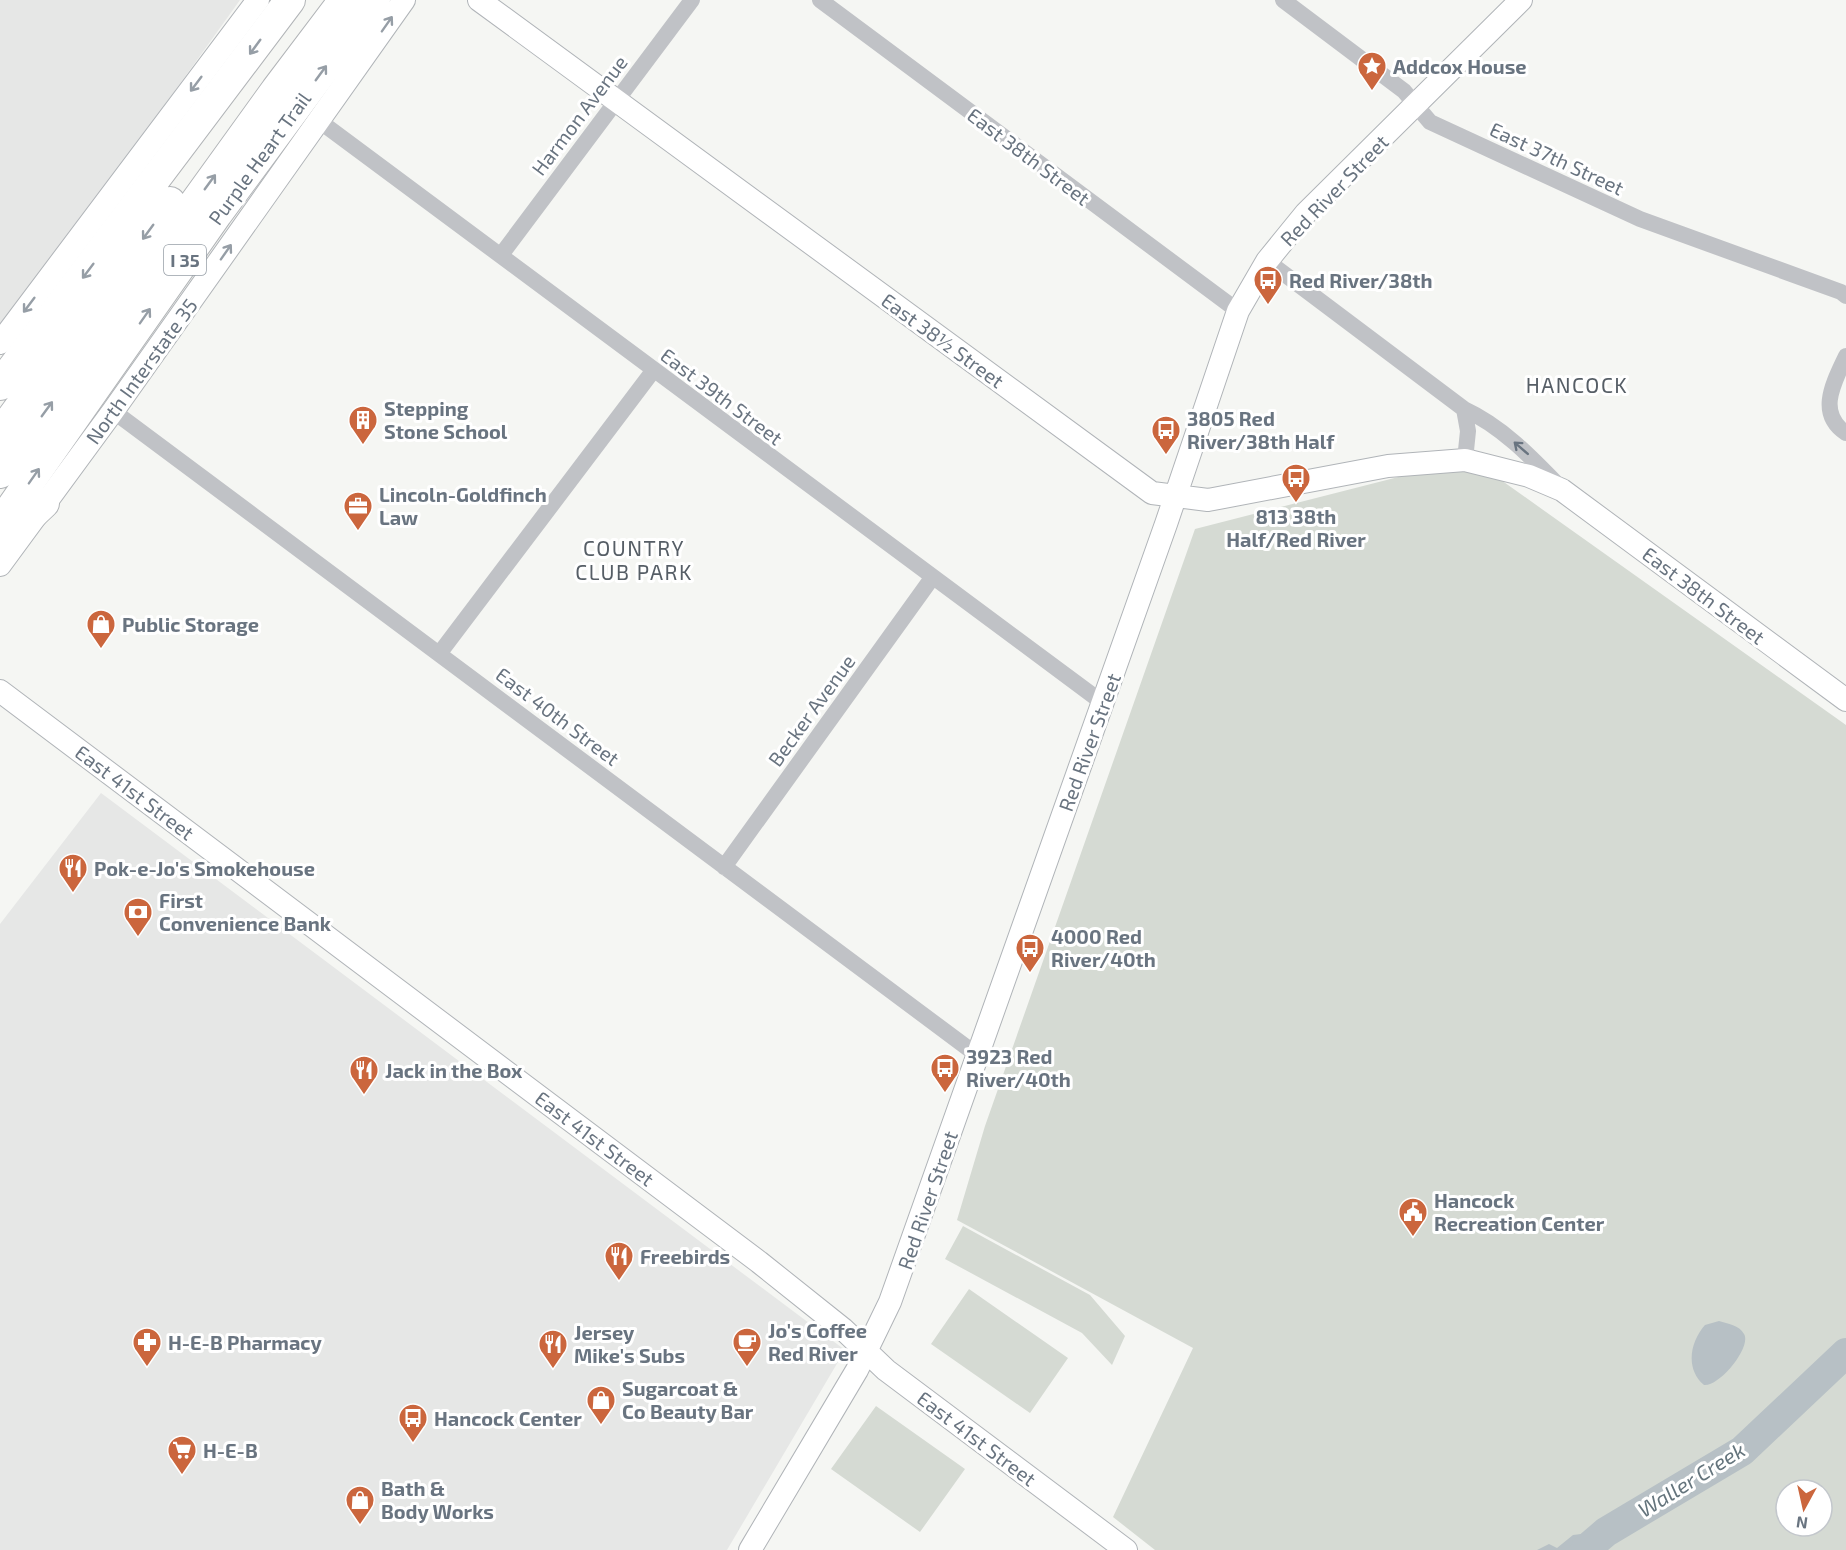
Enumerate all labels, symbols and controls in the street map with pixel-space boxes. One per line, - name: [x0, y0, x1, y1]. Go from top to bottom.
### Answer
- one-way arrow: [381, 16, 393, 32]
- one-way arrow: [249, 39, 262, 55]
- street label: Harmon Avenue: [526, 50, 632, 180]
- place icon: Addcox House: [1356, 50, 1388, 92]
- place label: Addcox House: [1393, 54, 1527, 78]
- one-way arrow: [315, 66, 327, 82]
- one-way arrow: [189, 75, 202, 91]
- street label: Purple Heart Trail: [203, 87, 315, 229]
- street label: East 38th Street: [963, 102, 1095, 210]
- street label: East 37th Street: [1486, 116, 1628, 200]
- street label: Red River Street: [1275, 129, 1393, 251]
- one-way arrow: [204, 175, 216, 191]
- one-way arrow: [142, 224, 154, 240]
- one-way arrow: [220, 244, 232, 260]
- road number: I 35: [164, 245, 206, 275]
- one-way arrow: [82, 262, 94, 278]
- bus stop icon: Red River/38th: [1252, 264, 1284, 306]
- place label: Red River/38th: [1289, 268, 1433, 292]
- street label: East 38½ Street: [877, 288, 1009, 393]
- street label: North Interstate 35: [80, 294, 202, 448]
- one-way arrow: [23, 297, 36, 313]
- one-way arrow: [139, 309, 151, 325]
- street label: East 39th Street: [656, 342, 788, 450]
- district label: HANCOCK: [1526, 372, 1628, 397]
- place label: Stepping Stone School: [384, 396, 508, 443]
- one-way arrow: [41, 401, 53, 417]
- building icon: Stepping Stone School: [347, 404, 379, 446]
- place label: 3805 Red River/38th Half: [1187, 406, 1335, 453]
- bus stop icon: 3805 Red River/38th Half: [1150, 414, 1182, 456]
- one-way arrow: [1514, 441, 1529, 455]
- bus stop icon: 813 38th Half/Red River: [1280, 462, 1312, 504]
- one-way arrow: [28, 469, 40, 485]
- place label: Lincoln-Goldfinch Law: [379, 482, 547, 529]
- office icon: Lincoln-Goldfinch Law: [342, 490, 374, 532]
- place label: 813 38th Half/Red River: [1226, 504, 1366, 551]
- district label: COUNTRY CLUB PARK: [575, 535, 693, 584]
- street label: East 38th Street: [1638, 541, 1770, 649]
- shop icon: Public Storage: [85, 608, 117, 650]
- place label: Public Storage: [122, 612, 259, 636]
- street label: Becker Avenue: [762, 649, 860, 771]
- street label: East 40th Street: [492, 662, 625, 770]
- street label: Red River Street: [1053, 669, 1125, 814]
- street label: East 41st Street: [71, 740, 199, 845]
- restaurant icon: Pok-e-Jo's Smokehouse: [57, 852, 89, 894]
- place label: Pok-e-Jo's Smokehouse: [94, 856, 315, 880]
- place label: First Convenience Bank: [159, 888, 332, 935]
- bank icon: First Convenience Bank: [122, 896, 154, 938]
- place label: 4000 Red River/40th: [1051, 924, 1156, 971]
- bus stop icon: 4000 Red River/40th: [1014, 932, 1046, 974]
- place label: 3923 Red River/40th: [966, 1044, 1071, 1091]
- bus stop icon: 3923 Red River/40th: [929, 1052, 961, 1094]
- restaurant icon: Jack in the Box: [348, 1054, 380, 1096]
- place label: Jack in the Box: [385, 1058, 523, 1082]
- street label: East 41st Street: [531, 1086, 659, 1191]
- street label: Red River Street: [892, 1127, 962, 1273]
- place label: Hancock Recreation Center: [1434, 1188, 1605, 1235]
- public building icon: Hancock Recreation Center: [1397, 1196, 1429, 1238]
- restaurant icon: Freebirds: [603, 1240, 635, 1282]
- place label: Freebirds: [640, 1244, 730, 1268]
- place label: Jo's Coffee Red River: [768, 1318, 867, 1365]
- place label: Jersey Mike's Subs: [574, 1320, 685, 1367]
- pharmacy icon: H-E-B Pharmacy: [131, 1326, 163, 1368]
- cafe icon: Jo's Coffee Red River: [731, 1326, 763, 1368]
- restaurant icon: Jersey Mike's Subs: [537, 1328, 569, 1370]
- place label: H-E-B Pharmacy: [168, 1330, 323, 1355]
- place label: Sugarcoat & Co Beauty Bar: [622, 1376, 754, 1424]
- shop icon: Sugarcoat & Co Beauty Bar: [585, 1384, 617, 1426]
- street label: East 41st Street: [913, 1386, 1041, 1491]
- bus stop icon: Hancock Center: [397, 1402, 429, 1444]
- place label: Hancock Center: [434, 1406, 582, 1430]
- supermarket icon: H-E-B: [166, 1434, 198, 1476]
- water label: Waller Creek: [1633, 1436, 1749, 1522]
- place label: H-E-B: [203, 1438, 258, 1462]
- place label: Bath & Body Works: [381, 1476, 494, 1524]
- north arrow: [1774, 1478, 1834, 1538]
- shop icon: Bath & Body Works: [344, 1484, 376, 1526]
- text: N: [1795, 1513, 1809, 1534]

